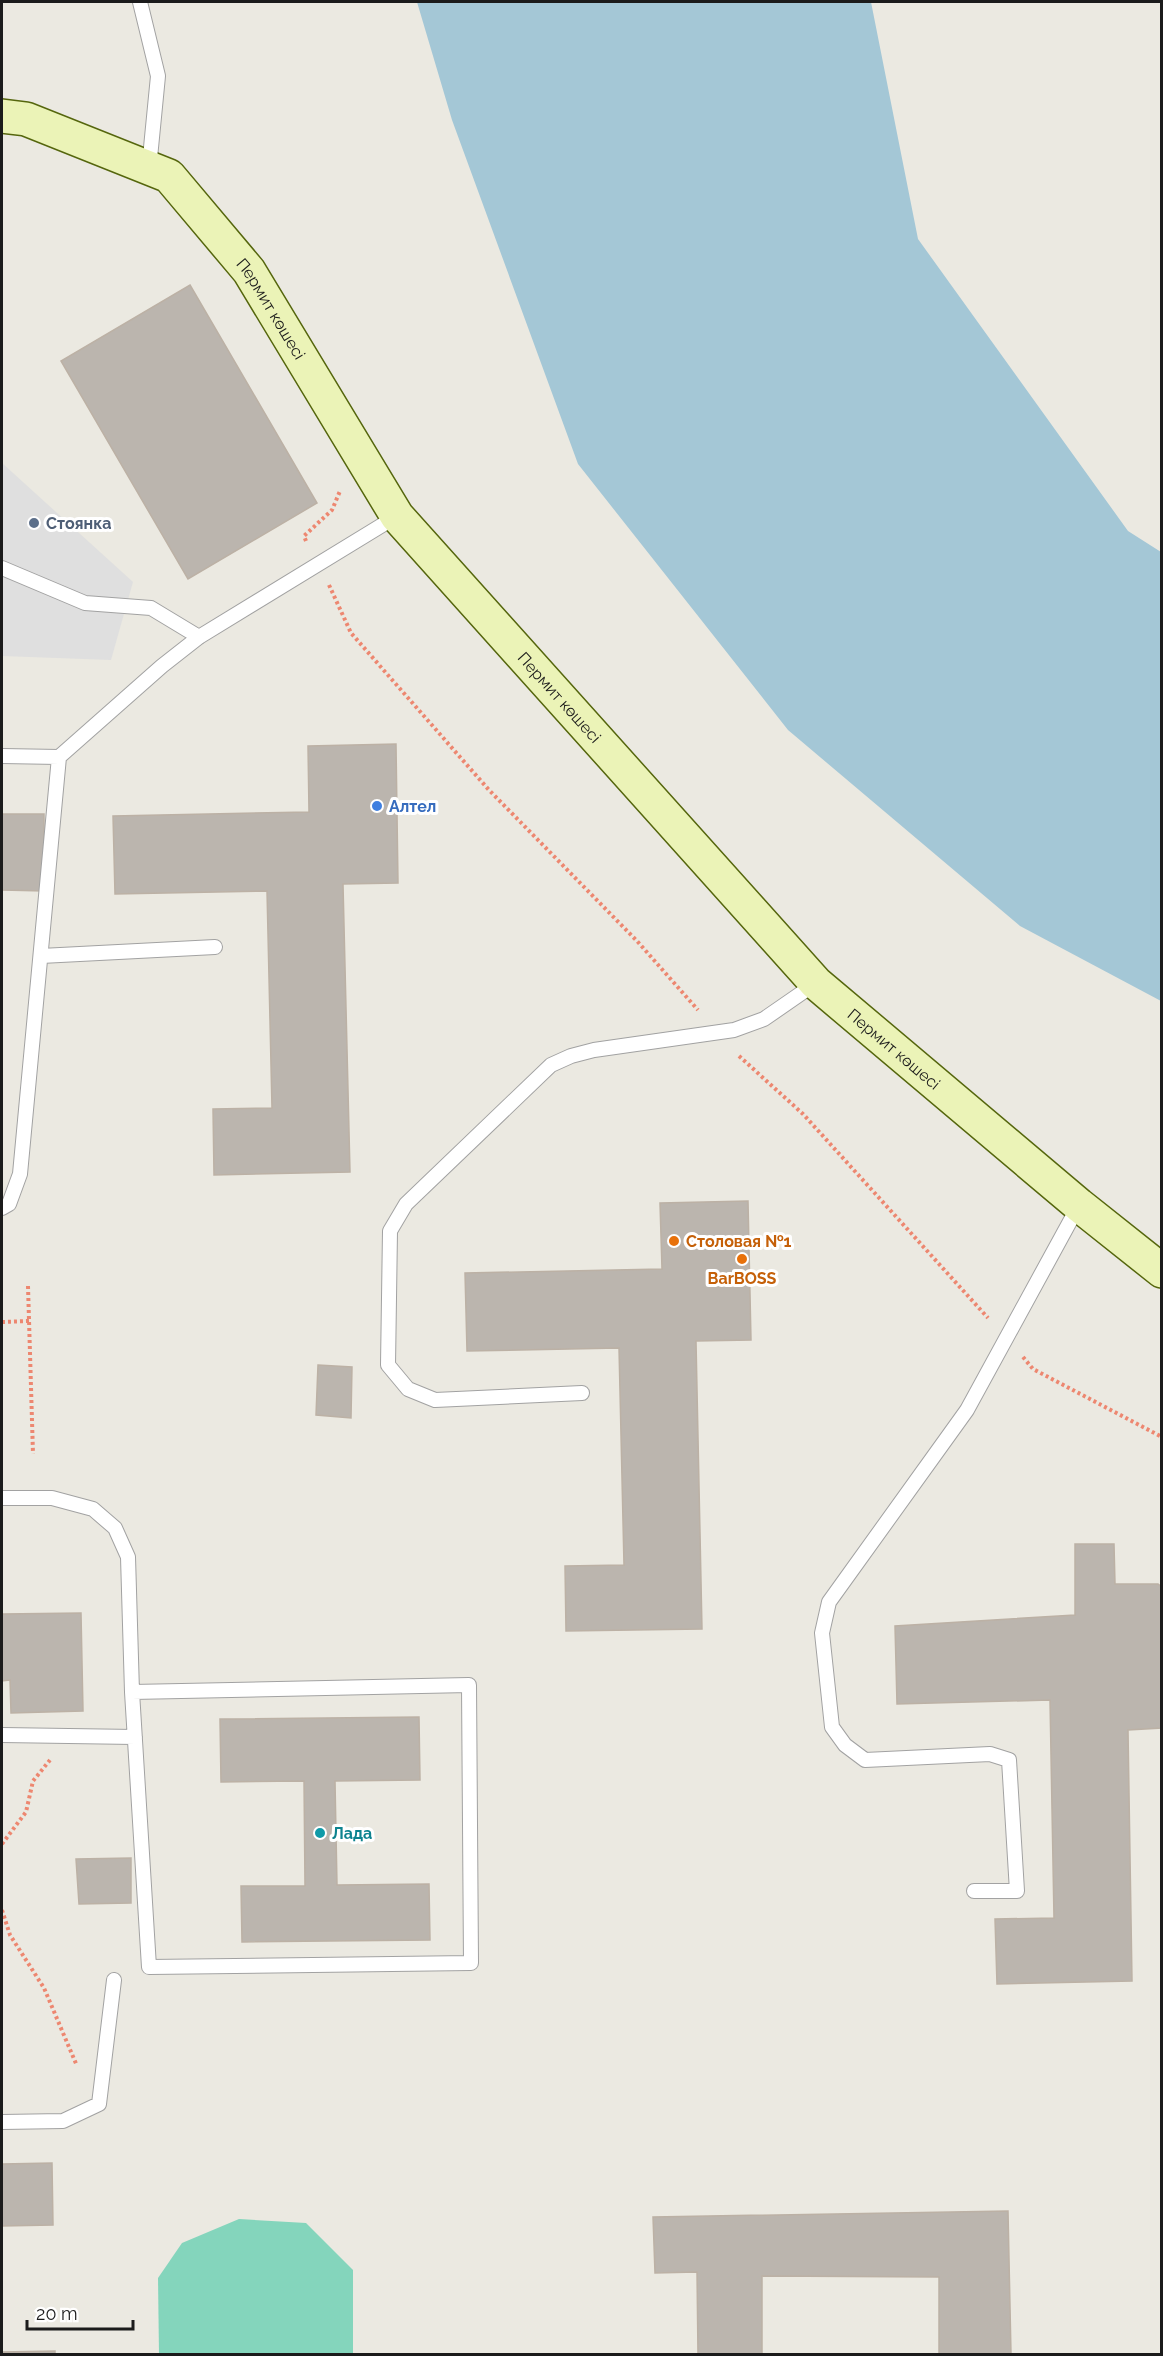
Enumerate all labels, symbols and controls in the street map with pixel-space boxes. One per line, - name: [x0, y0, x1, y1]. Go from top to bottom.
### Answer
- street label: Пермит көшесі: [232, 255, 309, 363]
- place label: Стоянка: [46, 514, 111, 533]
- marker: Стоянка: [27, 516, 41, 530]
- street label: Пермит көшесі: [514, 648, 605, 747]
- place label: Алтел: [389, 797, 436, 816]
- marker: Алтел: [370, 799, 384, 813]
- street label: Пермит көшесі: [844, 1005, 944, 1094]
- place label: Столовая №1: [686, 1232, 791, 1251]
- marker: Столовая №1: [667, 1234, 681, 1248]
- marker: BarBOSS: [735, 1252, 749, 1266]
- place label: BarBOSS: [708, 1269, 777, 1288]
- place label: Лада: [332, 1824, 372, 1843]
- marker: Лада: [313, 1826, 327, 1840]
- scale bar: [27, 2293, 134, 2331]
- text: 20 m: [36, 2303, 78, 2324]

